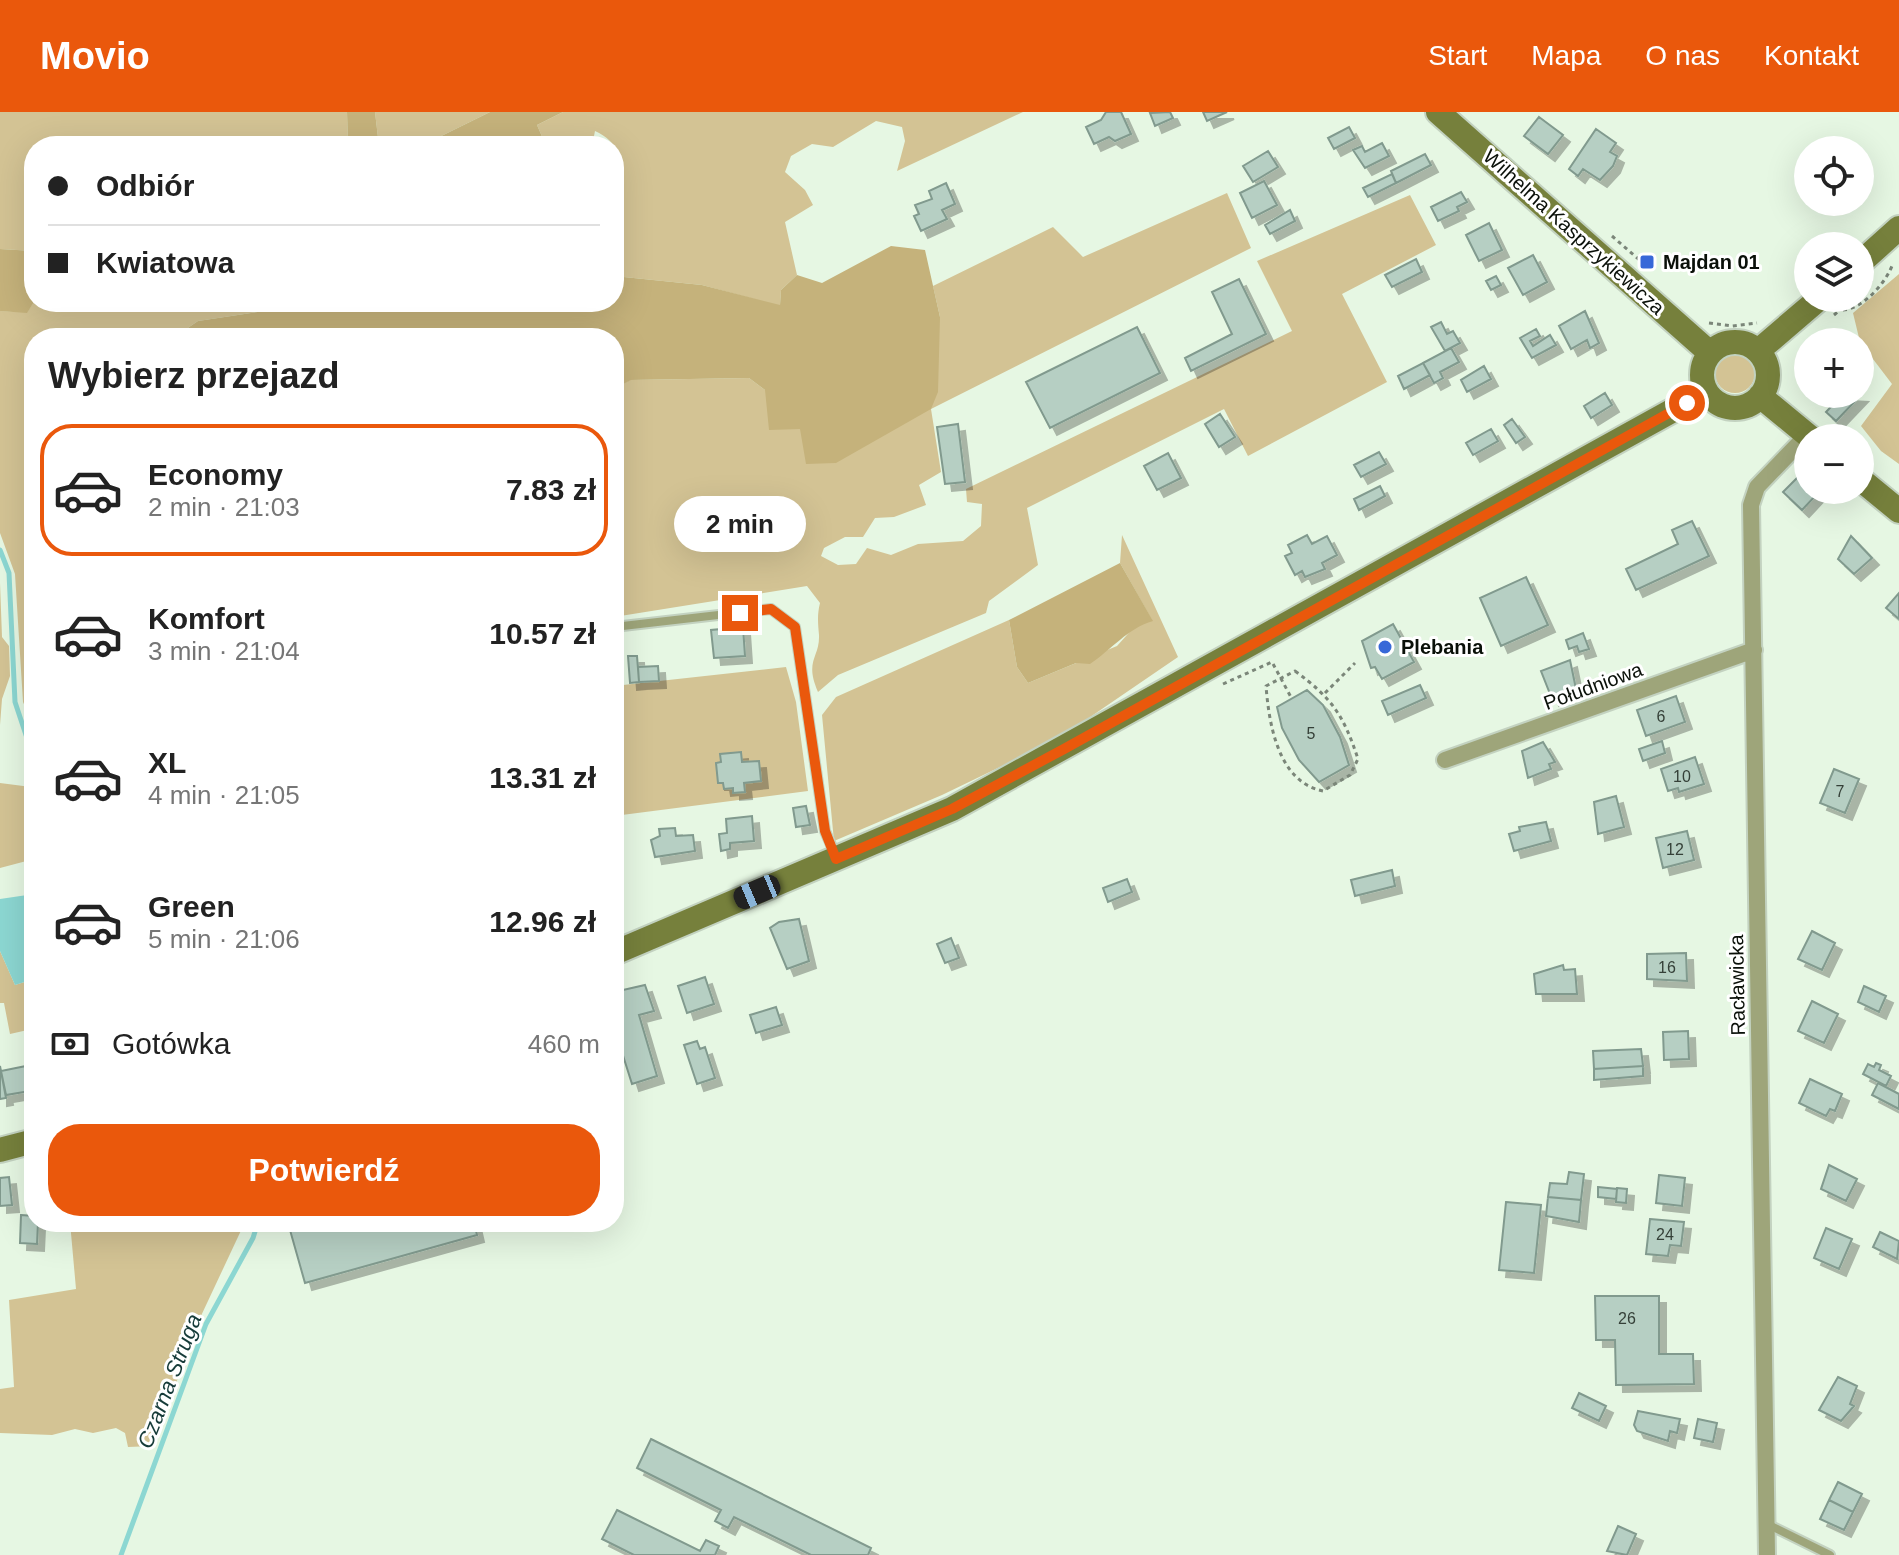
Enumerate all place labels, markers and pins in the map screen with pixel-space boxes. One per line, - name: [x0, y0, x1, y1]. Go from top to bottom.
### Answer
- place label: Majdan 01: [1663, 251, 1760, 273]
- marker: Majdan 01: [1638, 253, 1656, 271]
- place label: Plebania: [1401, 636, 1484, 658]
- marker: Plebania: [1376, 638, 1394, 656]

